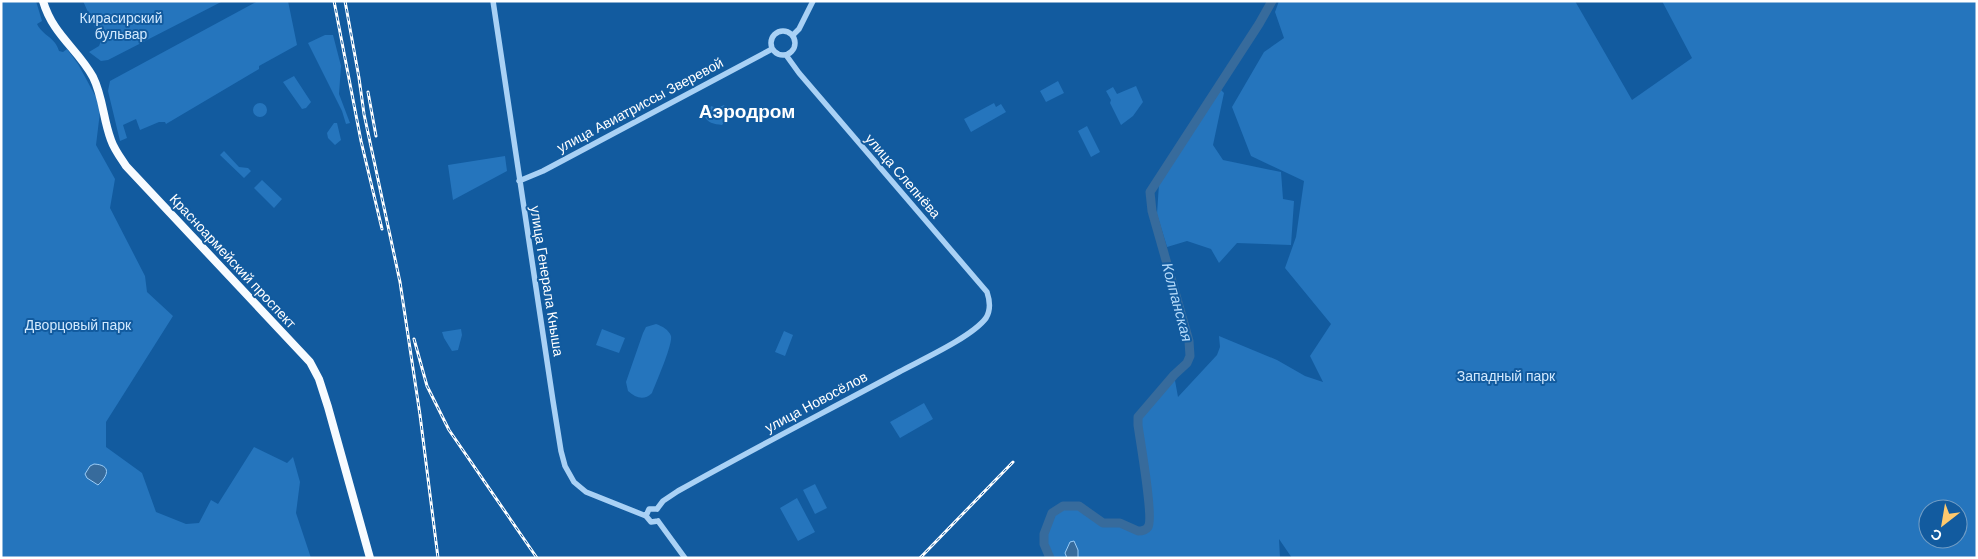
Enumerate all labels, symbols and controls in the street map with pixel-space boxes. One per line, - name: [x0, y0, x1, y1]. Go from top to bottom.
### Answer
- park label: Кирасирский бульвар: [80, 9, 162, 43]
- street label: улица Авиатриссы Зверевой: [554, 53, 726, 157]
- district label: Аэродром: [699, 99, 795, 124]
- street label: улица Слепнёва: [861, 130, 945, 222]
- street label: Красноармейский проспект: [166, 190, 301, 333]
- street label: улица Генерала Кныша: [526, 204, 568, 358]
- water label: Колпанская: [1157, 260, 1197, 344]
- park label: Дворцовый парк: [25, 316, 132, 334]
- street label: улица Новосёлов: [762, 367, 870, 437]
- park label: Западный парк: [1457, 367, 1556, 385]
- north arrow: [1918, 499, 1968, 549]
- text: С: [1927, 525, 1945, 545]

